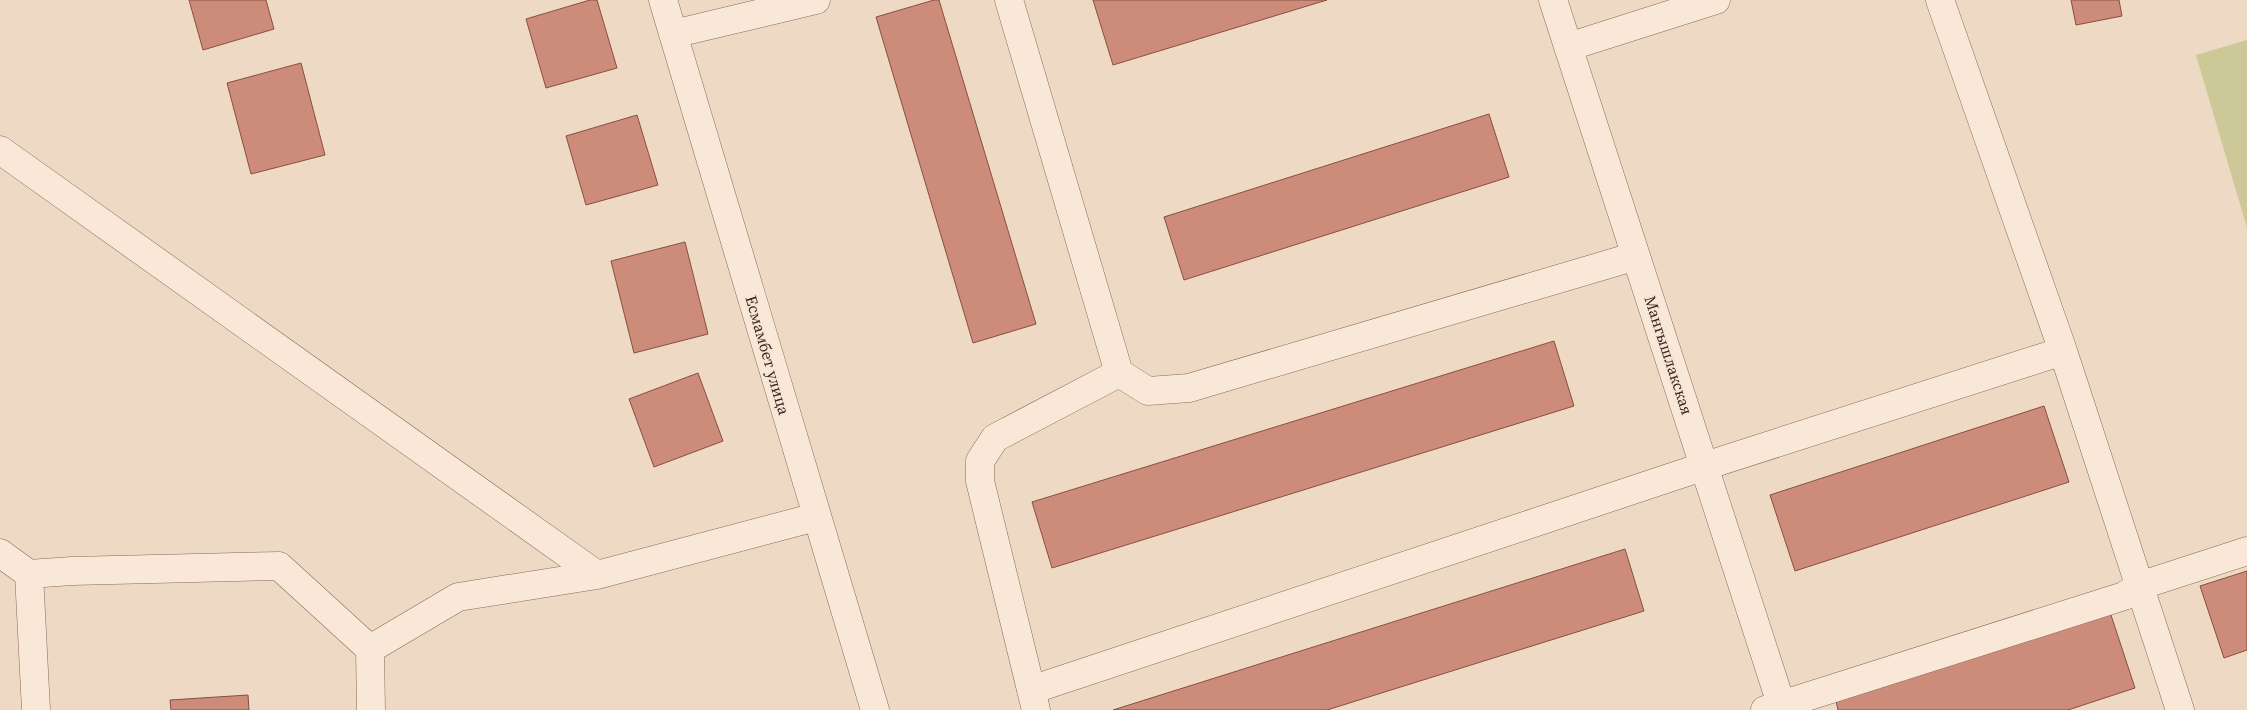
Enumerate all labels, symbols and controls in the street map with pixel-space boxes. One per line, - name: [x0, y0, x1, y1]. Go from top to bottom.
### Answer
- street label: Есмамбет улица: [740, 293, 796, 418]
- street label: Мангышлакская: [1639, 293, 1699, 417]

